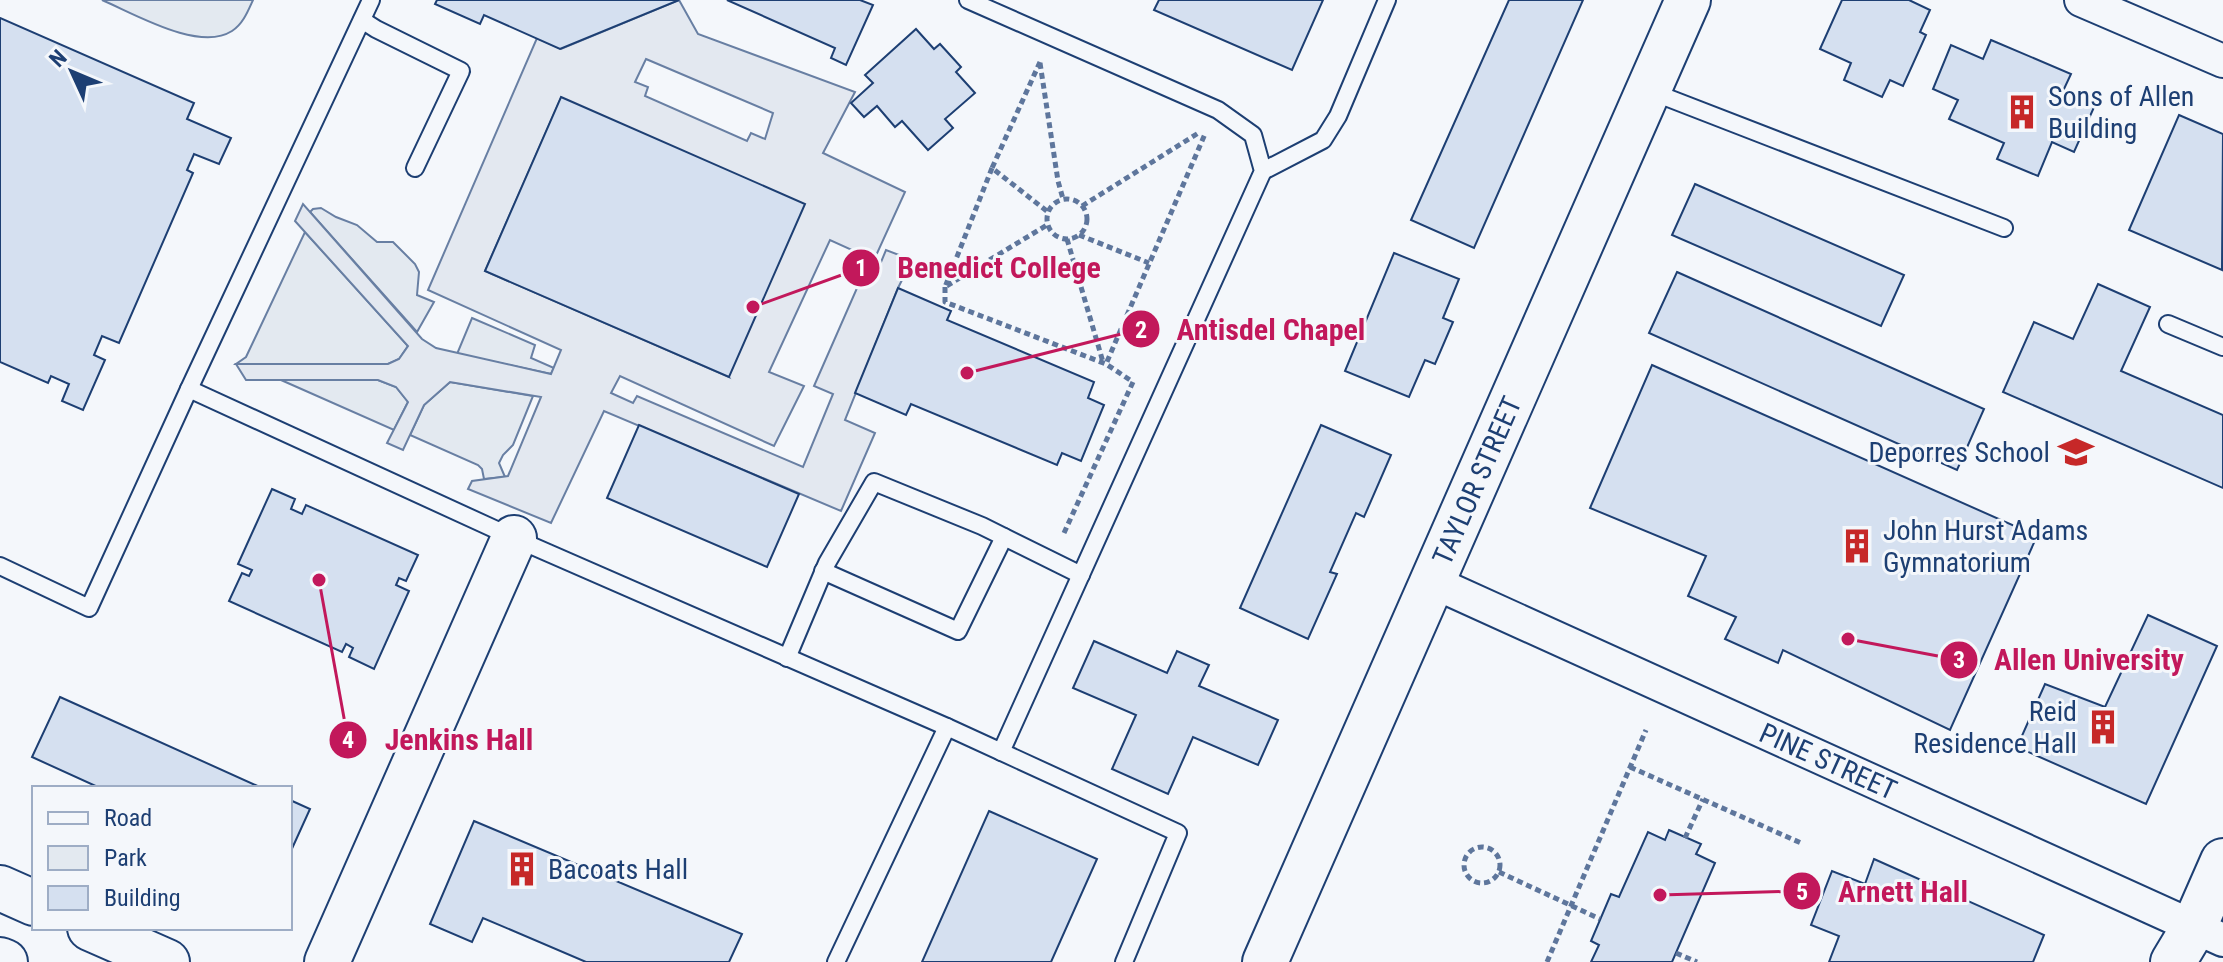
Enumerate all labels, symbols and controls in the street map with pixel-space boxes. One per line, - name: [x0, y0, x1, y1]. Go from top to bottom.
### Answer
- north arrow: [32, 32, 112, 112]
- text: N: [44, 45, 72, 72]
- place label: Sons of Allen Building: [2048, 80, 2194, 145]
- building icon: Sons of Allen Building: [2003, 93, 2041, 131]
- callout: Benedict College: [841, 241, 1116, 295]
- text: Benedict College: [897, 250, 1101, 285]
- text: 1: [855, 254, 867, 282]
- callout: Antisdel Chapel: [1121, 302, 1381, 356]
- text: Antisdel Chapel: [1177, 312, 1365, 347]
- text: 2: [1135, 316, 1147, 344]
- street label: TAYLOR STREET: [1425, 391, 1528, 570]
- school or university icon: Deporres School: [2057, 433, 2095, 471]
- place label: Deporres School: [1868, 436, 2050, 469]
- place label: John Hurst Adams Gymnatorium: [1883, 514, 2088, 579]
- building icon: John Hurst Adams Gymnatorium: [1838, 527, 1876, 565]
- callout: Allen University: [1939, 633, 2200, 687]
- text: Allen University: [1994, 642, 2185, 677]
- text: 3: [1953, 646, 1965, 674]
- place label: Reid Residence Hall: [1913, 695, 2077, 760]
- building icon: Reid Residence Hall: [2084, 708, 2122, 746]
- callout: Jenkins Hall: [328, 713, 549, 767]
- street label: PINE STREET: [1755, 716, 1902, 806]
- text: Jenkins Hall: [385, 722, 533, 757]
- text: 4: [342, 726, 354, 754]
- legend: [32, 786, 292, 930]
- text: Road: [104, 804, 152, 832]
- text: Park: [104, 844, 147, 872]
- building icon: Bacoats Hall: [503, 850, 541, 888]
- place label: Bacoats Hall: [548, 853, 688, 886]
- callout: Arnett Hall: [1782, 864, 1984, 918]
- text: Arnett Hall: [1838, 874, 1968, 909]
- text: 5: [1796, 878, 1808, 906]
- text: Building: [104, 884, 181, 912]

